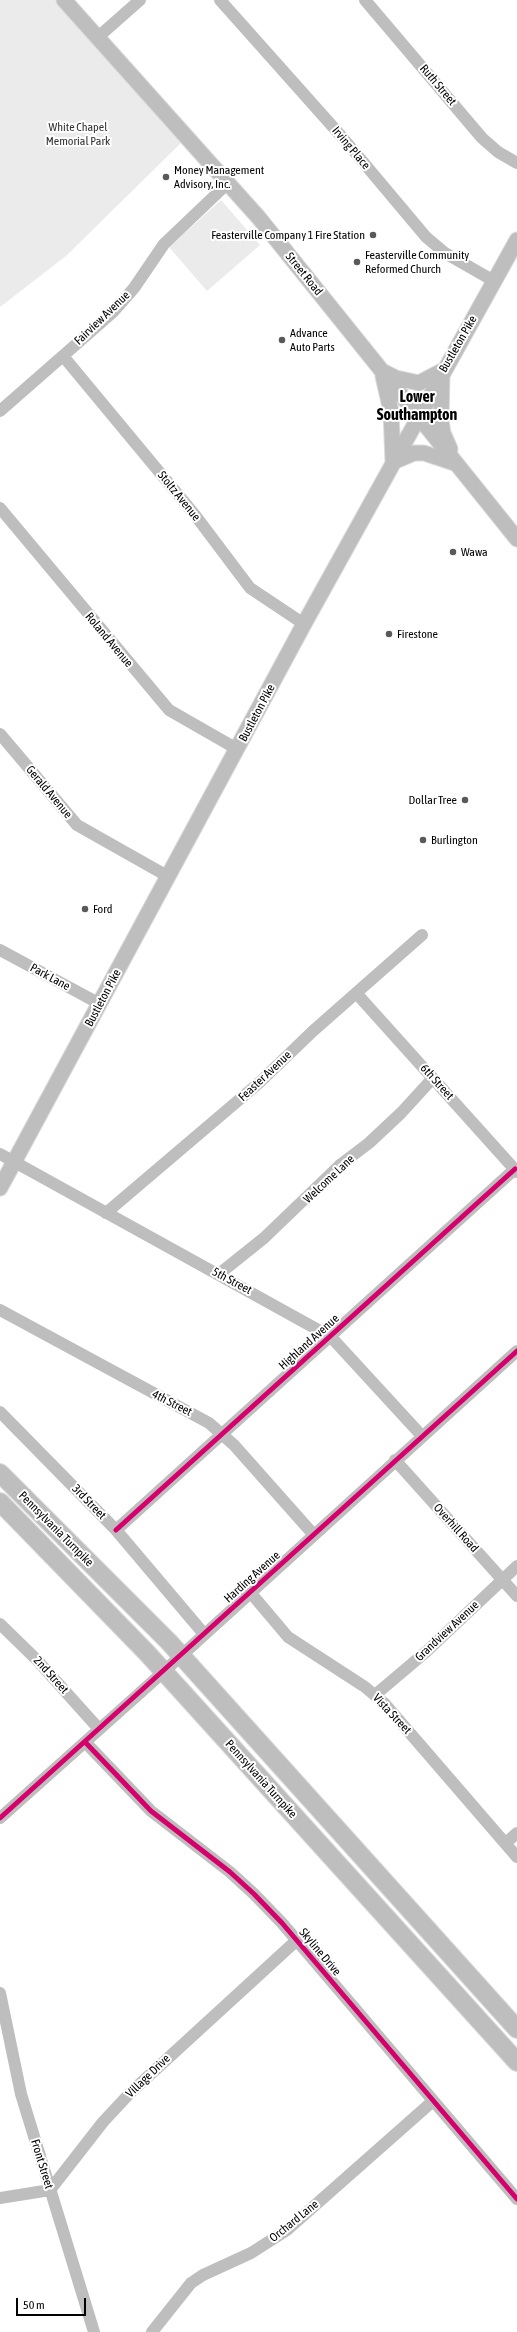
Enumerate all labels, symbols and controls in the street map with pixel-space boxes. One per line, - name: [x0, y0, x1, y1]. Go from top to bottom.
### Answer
- street label: Ruth Street: [417, 62, 459, 108]
- park label: White Chapel Memorial Park: [46, 120, 110, 148]
- street label: Irving Place: [329, 124, 373, 172]
- place label: Money Management Advisory, Inc.: [174, 163, 264, 191]
- marker: Money Management Advisory, Inc.: [161, 172, 171, 182]
- place label: Feasterville Company 1 Fire Station: [211, 228, 365, 242]
- marker: Feasterville Company 1 Fire Station: [368, 230, 378, 240]
- place label: Feasterville Community Reformed Church: [365, 248, 469, 276]
- street label: Street Road: [282, 250, 326, 298]
- marker: Feasterville Community Reformed Church: [352, 257, 362, 267]
- street label: Fairview Avenue: [71, 288, 133, 348]
- street label: Bustleton Pike: [436, 313, 480, 375]
- place label: Advance Auto Parts: [290, 326, 335, 354]
- marker: Advance Auto Parts: [277, 335, 287, 345]
- district label: Lower Southampton: [377, 387, 457, 425]
- street label: Stoltz Avenue: [155, 468, 203, 524]
- place label: Wawa: [461, 545, 488, 559]
- marker: Wawa: [448, 547, 458, 557]
- street label: Roland Avenue: [82, 610, 136, 670]
- place label: Firestone: [397, 627, 438, 641]
- marker: Firestone: [384, 629, 394, 639]
- street label: Bustleton Pike: [236, 682, 278, 744]
- street label: Gerald Avenue: [23, 763, 75, 821]
- place label: Dollar Tree: [409, 793, 457, 807]
- marker: Dollar Tree: [460, 795, 470, 805]
- place label: Burlington: [431, 833, 478, 847]
- marker: Burlington: [418, 835, 428, 845]
- place label: Ford: [93, 902, 112, 916]
- marker: Ford: [80, 904, 90, 914]
- street label: Park Lane: [28, 961, 72, 993]
- street label: Bustleton Pike: [82, 967, 124, 1029]
- street label: Feaster Avenue: [236, 1048, 294, 1104]
- street label: 6th Street: [417, 1061, 457, 1103]
- street label: Welcome Lane: [301, 1152, 357, 1206]
- street label: 5th Street: [210, 1265, 254, 1297]
- street label: Highland Avenue: [276, 1311, 342, 1373]
- street label: 4th Street: [150, 1387, 194, 1419]
- street label: 3rd Street: [69, 1482, 109, 1522]
- street label: Pennsylvania Turnpike: [16, 1489, 96, 1569]
- street label: Overhill Road: [430, 1501, 482, 1555]
- street label: Harding Avenue: [221, 1548, 283, 1606]
- street label: Grandview Avenue: [412, 1598, 482, 1664]
- street label: 2nd Street: [31, 1653, 71, 1697]
- street label: Vista Street: [370, 1691, 414, 1737]
- street label: Pennsylvania Turnpike: [222, 1737, 300, 1821]
- street label: Skyline Drive: [296, 1925, 344, 1979]
- street label: Village Drive: [123, 2051, 173, 2101]
- street label: Front Street: [28, 2137, 56, 2191]
- street label: Orchard Lane: [267, 2197, 321, 2245]
- scale bar: [18, 2290, 88, 2316]
- text: 50 m: [23, 2298, 45, 2312]

